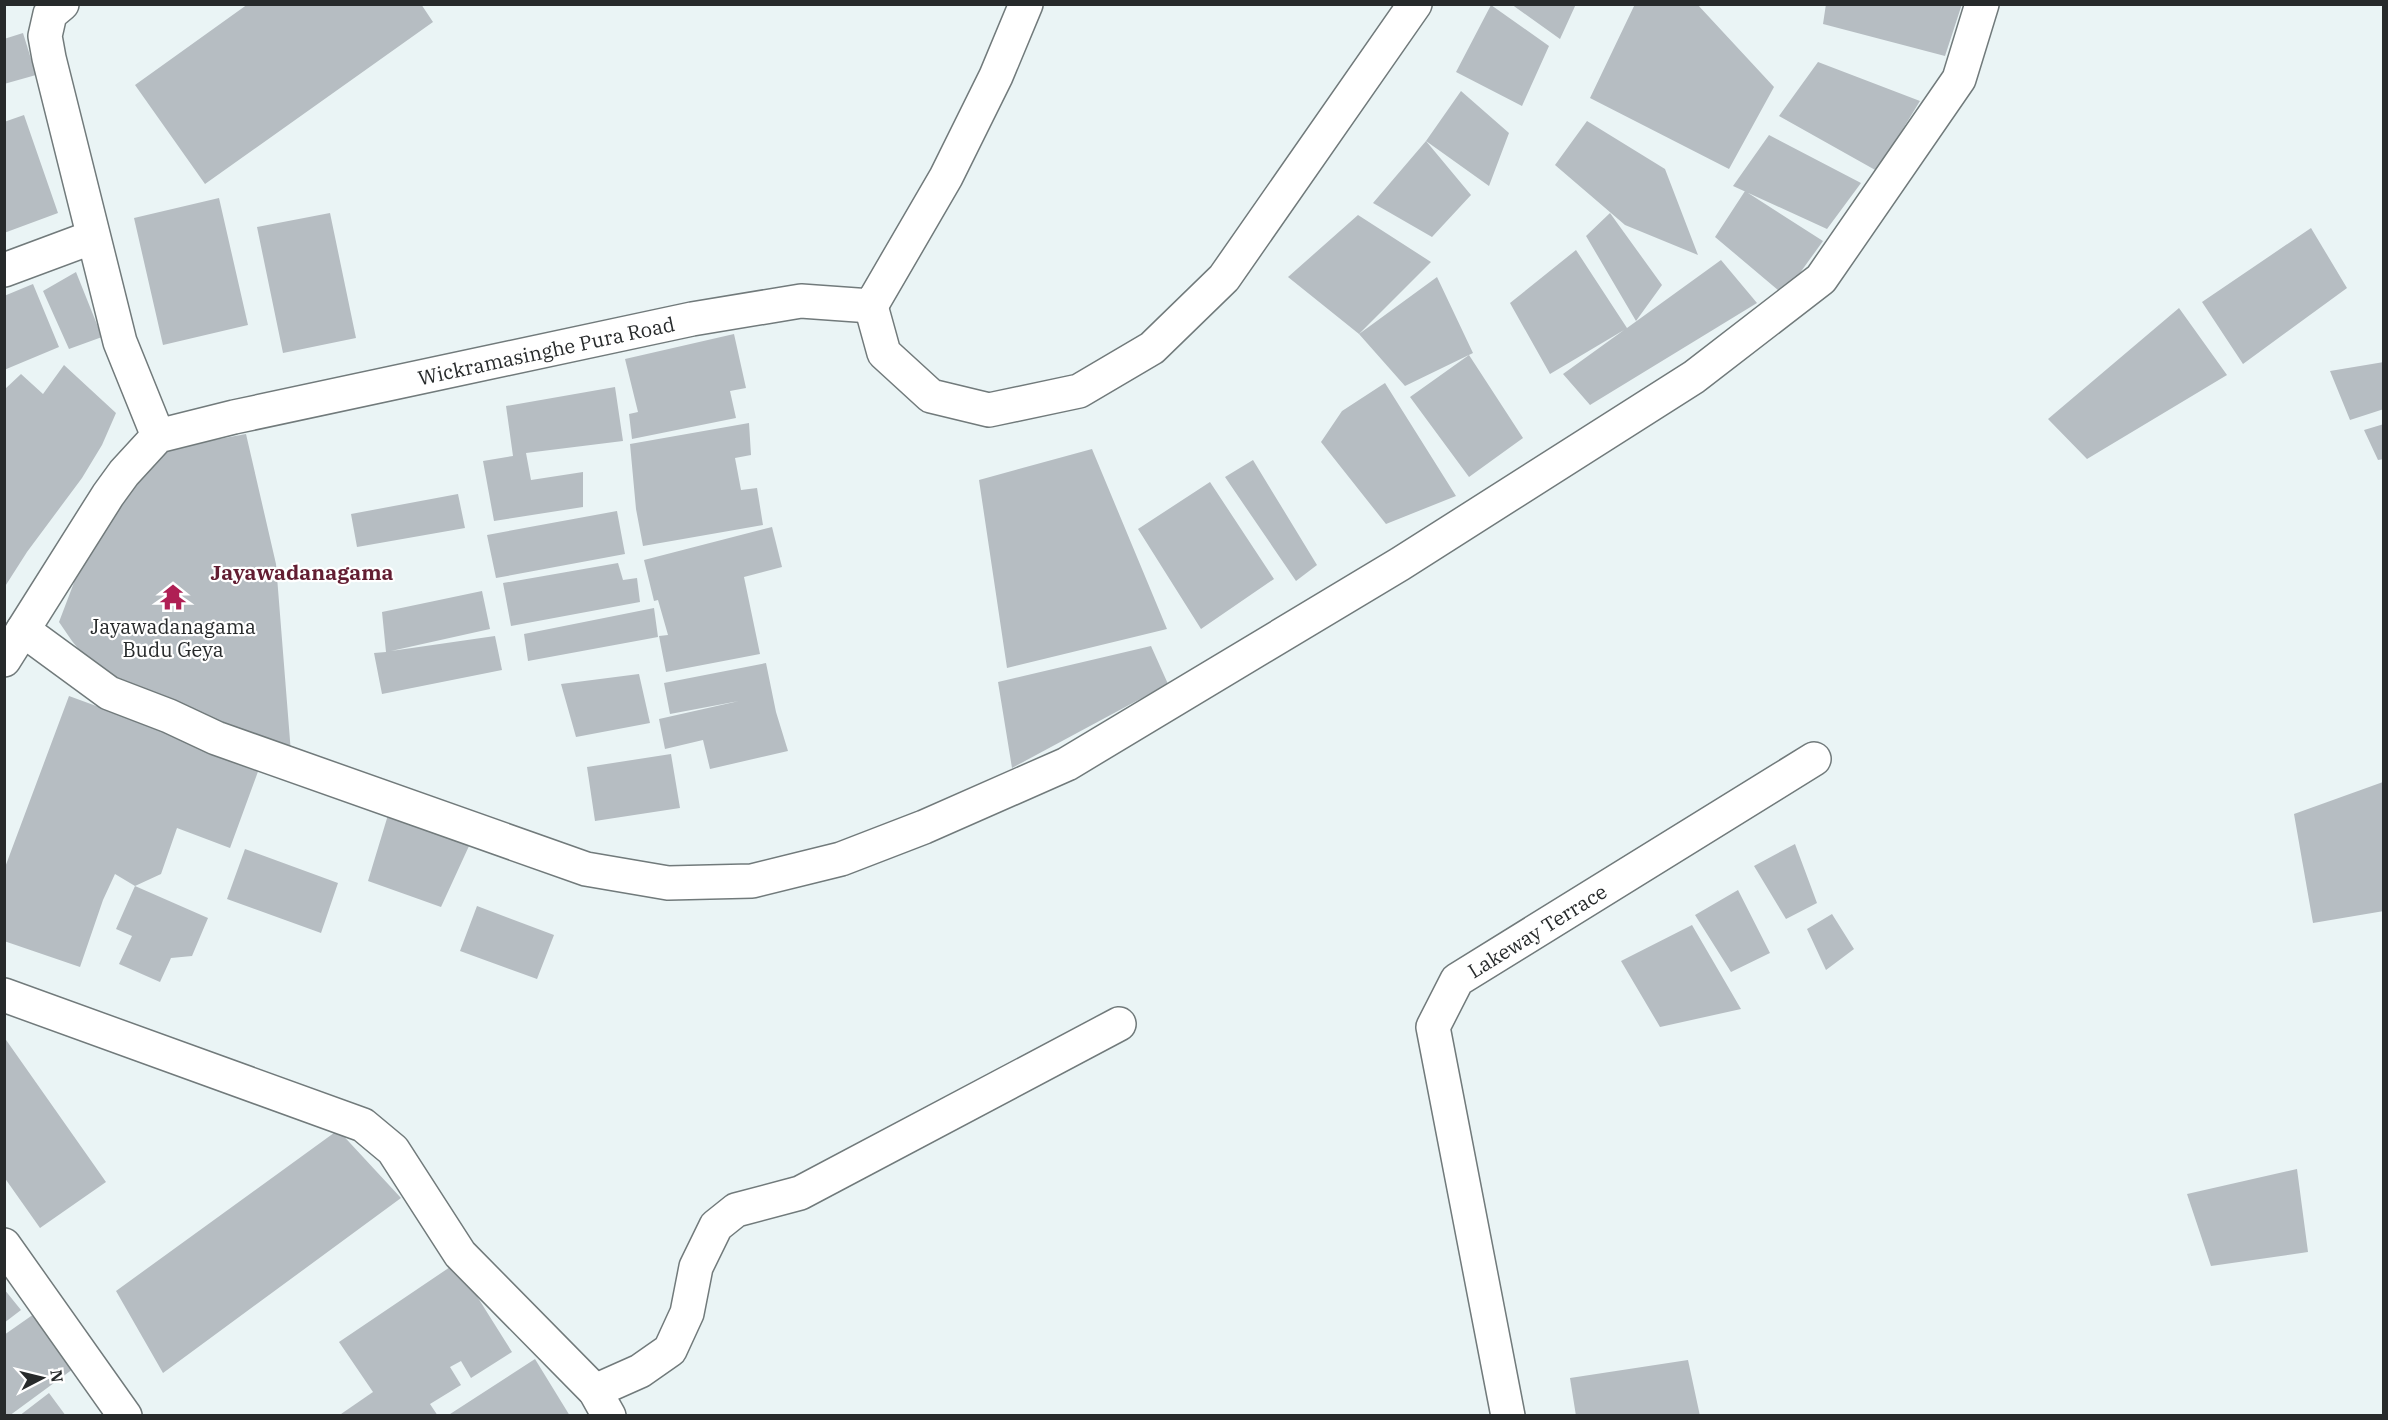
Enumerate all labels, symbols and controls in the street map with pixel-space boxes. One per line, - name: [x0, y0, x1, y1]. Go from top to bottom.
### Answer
- street label: Wickramasinghe Pura Road: [415, 310, 677, 391]
- district label: Jayawadanagama: [210, 558, 394, 586]
- temple icon: Jayawadanagama Budu Geya: [158, 582, 188, 612]
- place label: Jayawadanagama Budu Geya: [90, 613, 256, 663]
- street label: Lakeway Terrace: [1462, 877, 1612, 984]
- north arrow: [12, 1348, 72, 1408]
- text: N: [46, 1369, 68, 1384]

